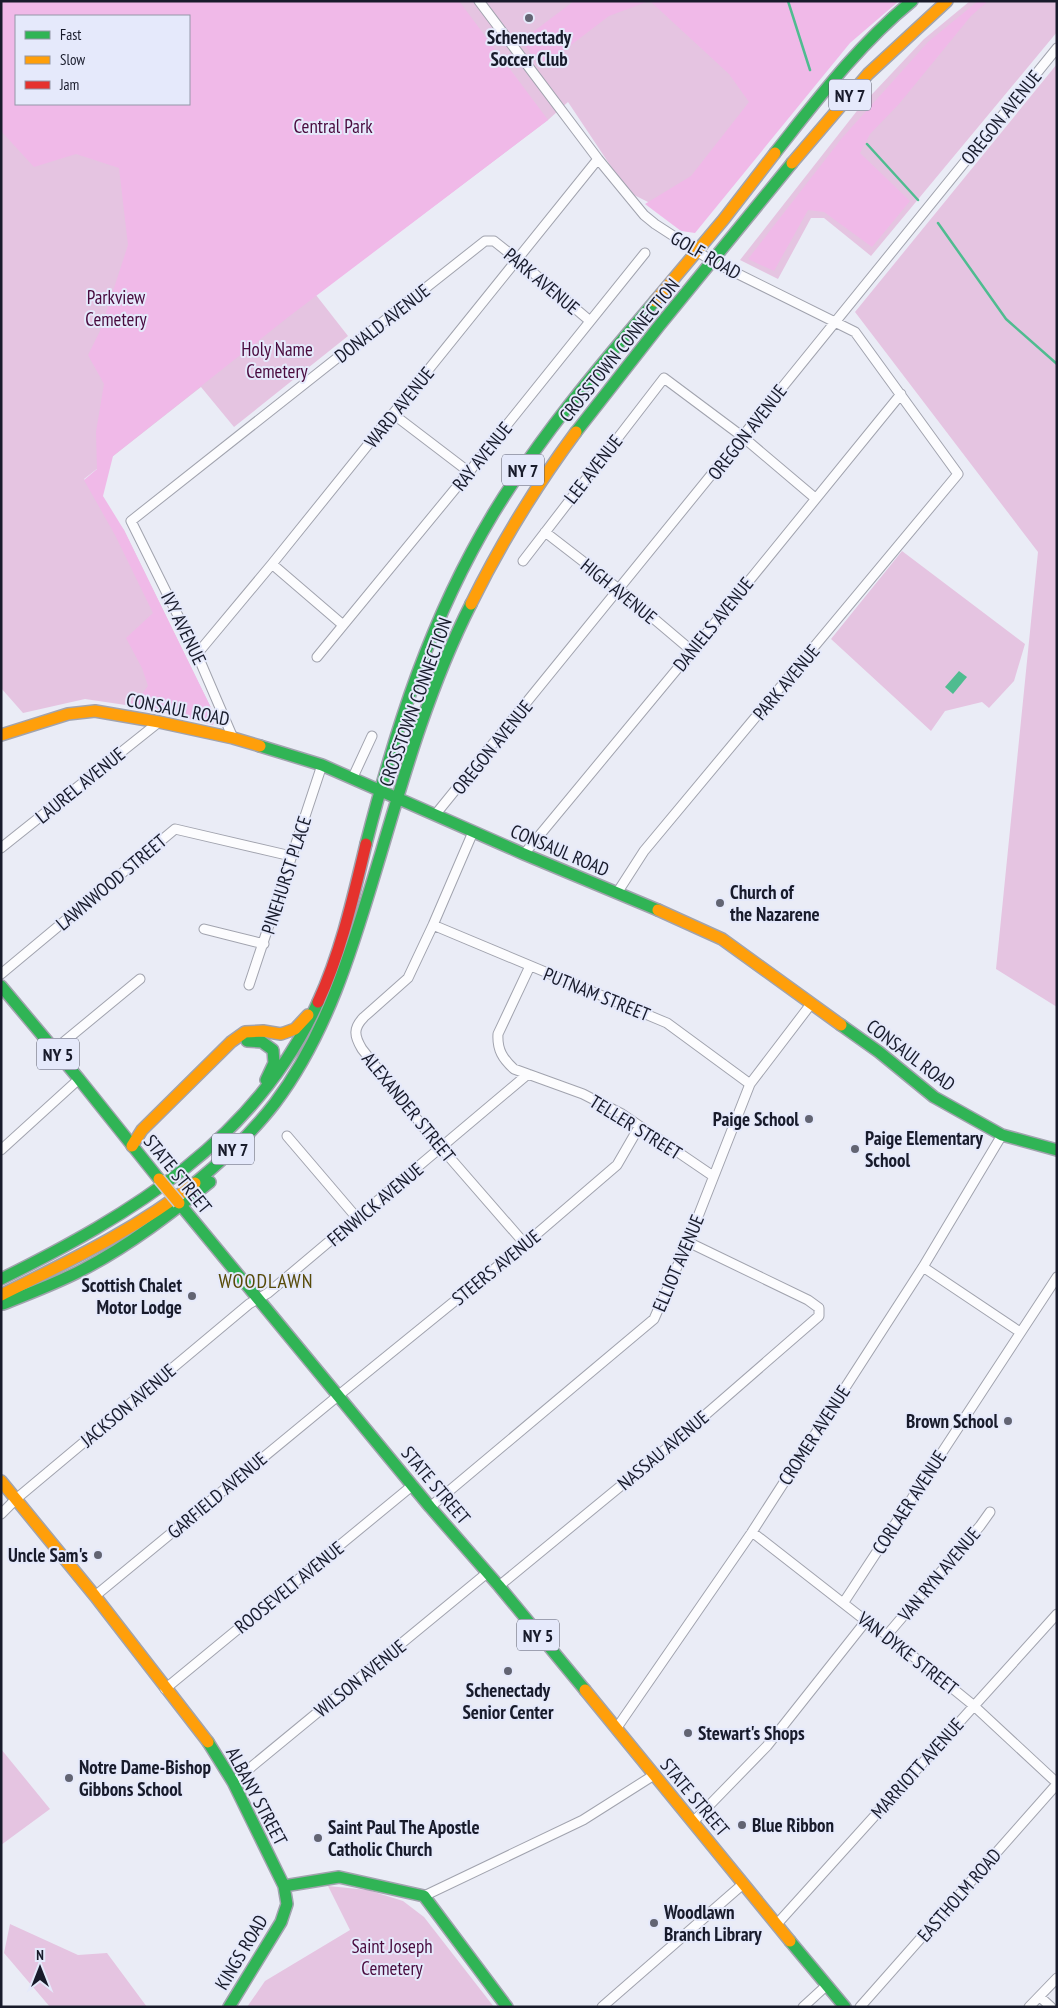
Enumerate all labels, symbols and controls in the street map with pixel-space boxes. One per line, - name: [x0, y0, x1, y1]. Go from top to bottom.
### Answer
- marker: Schenectady Soccer Club: [523, 12, 535, 24]
- legend: [15, 15, 190, 105]
- text: Fast: [60, 25, 81, 44]
- place label: Schenectady Soccer Club: [487, 25, 572, 71]
- text: Slow: [60, 50, 85, 69]
- street label: OREGON AVENUE: [956, 65, 1046, 169]
- text: Jam: [59, 75, 79, 94]
- road number: NY 7: [829, 80, 871, 110]
- park label: Central Park: [293, 114, 373, 138]
- street label: GOLF ROAD: [667, 225, 745, 285]
- street label: PARK AVENUE: [499, 242, 585, 320]
- street label: CROSSTOWN CONNECTION: [554, 273, 684, 427]
- street label: DONALD AVENUE: [330, 278, 434, 368]
- park label: Parkview Cemetery: [85, 285, 148, 331]
- park label: Holy Name Cemetery: [241, 337, 313, 383]
- street label: WARD AVENUE: [359, 362, 439, 452]
- street label: OREGON AVENUE: [702, 379, 792, 485]
- street label: RAY AVENUE: [447, 417, 517, 495]
- street label: LEE AVENUE: [559, 430, 627, 508]
- road number: NY 7: [502, 454, 544, 486]
- street label: HIGH AVENUE: [576, 553, 662, 629]
- street label: DANIELS AVENUE: [668, 572, 758, 676]
- street label: IVY AVENUE: [156, 588, 212, 668]
- street label: CROSSTOWN CONNECTION: [373, 614, 457, 790]
- street label: PARK AVENUE: [747, 639, 825, 725]
- street label: CONSAUL ROAD: [124, 687, 232, 731]
- street label: OREGON AVENUE: [447, 695, 537, 799]
- street label: LAUREL AVENUE: [30, 742, 130, 828]
- street label: PINEHURST PLACE: [256, 813, 316, 937]
- street label: CONSAUL ROAD: [507, 818, 613, 882]
- street label: LAWNWOOD STREET: [51, 828, 172, 935]
- place label: Church of the Nazarene: [730, 880, 820, 926]
- marker: Church of the Nazarene: [714, 897, 726, 909]
- street label: PUTNAM STREET: [540, 962, 654, 1026]
- street label: CONSAUL ROAD: [862, 1014, 960, 1096]
- road number: NY 5: [37, 1038, 79, 1070]
- street label: ALEXANDER STREET: [357, 1047, 461, 1167]
- street label: TELLER STREET: [585, 1089, 687, 1165]
- place label: Paige School: [713, 1107, 799, 1131]
- marker: Paige School: [803, 1113, 815, 1125]
- place label: Paige Elementary School: [865, 1126, 983, 1172]
- street label: STATE STREET: [139, 1130, 217, 1219]
- road number: NY 7: [212, 1134, 254, 1164]
- marker: Paige Elementary School: [849, 1143, 861, 1155]
- street label: FENWICK AVENUE: [322, 1157, 428, 1251]
- street label: ELLIOT AVENUE: [647, 1211, 709, 1315]
- street label: STEERS AVENUE: [447, 1224, 545, 1310]
- district label: WOODLAWN: [218, 1268, 314, 1294]
- place label: Scottish Chalet Motor Lodge: [81, 1273, 182, 1319]
- marker: Scottish Chalet Motor Lodge: [186, 1290, 198, 1302]
- street label: JACKSON AVENUE: [75, 1358, 181, 1452]
- street label: CROMER AVENUE: [773, 1381, 855, 1489]
- street label: NASSAU AVENUE: [613, 1405, 713, 1495]
- place label: Brown School: [906, 1409, 998, 1433]
- marker: Brown School: [1002, 1415, 1014, 1427]
- street label: STATE STREET: [396, 1441, 476, 1529]
- street label: GARFIELD AVENUE: [162, 1446, 272, 1544]
- street label: CORLAER AVENUE: [867, 1446, 951, 1558]
- street label: VAN RYN AVENUE: [892, 1522, 985, 1627]
- street label: ROOSEVELT AVENUE: [230, 1536, 348, 1638]
- place label: Uncle Sam's: [8, 1543, 88, 1567]
- marker: Uncle Sam's: [92, 1549, 104, 1561]
- street label: VAN DYKE STREET: [852, 1606, 964, 1700]
- road number: NY 5: [517, 1620, 559, 1650]
- street label: WILSON AVENUE: [309, 1634, 411, 1722]
- marker: Schenectady Senior Center: [502, 1665, 514, 1677]
- place label: Schenectady Senior Center: [463, 1678, 554, 1724]
- street label: MARRIOTT AVENUE: [866, 1713, 968, 1823]
- place label: Stewart's Shops: [698, 1721, 805, 1745]
- marker: Stewart's Shops: [682, 1727, 694, 1739]
- street label: ALBANY STREET: [221, 1743, 293, 1850]
- street label: STATE STREET: [655, 1753, 735, 1841]
- place label: Notre Dame-Bishop Gibbons School: [79, 1755, 211, 1801]
- marker: Notre Dame-Bishop Gibbons School: [63, 1772, 75, 1784]
- place label: Blue Ribbon: [752, 1813, 834, 1837]
- place label: Saint Paul The Apostle Catholic Church: [328, 1815, 480, 1861]
- marker: Blue Ribbon: [736, 1819, 748, 1831]
- marker: Saint Paul The Apostle Catholic Church: [312, 1832, 324, 1844]
- street label: EASTHOLM ROAD: [912, 1843, 1006, 1947]
- place label: Woodlawn Branch Library: [663, 1900, 762, 1946]
- street label: KINGS ROAD: [209, 1910, 273, 1994]
- marker: Woodlawn Branch Library: [648, 1917, 660, 1929]
- park label: Saint Joseph Cemetery: [351, 1934, 433, 1980]
- north arrow: [15, 1943, 65, 1993]
- text: N: [36, 1946, 44, 1964]

